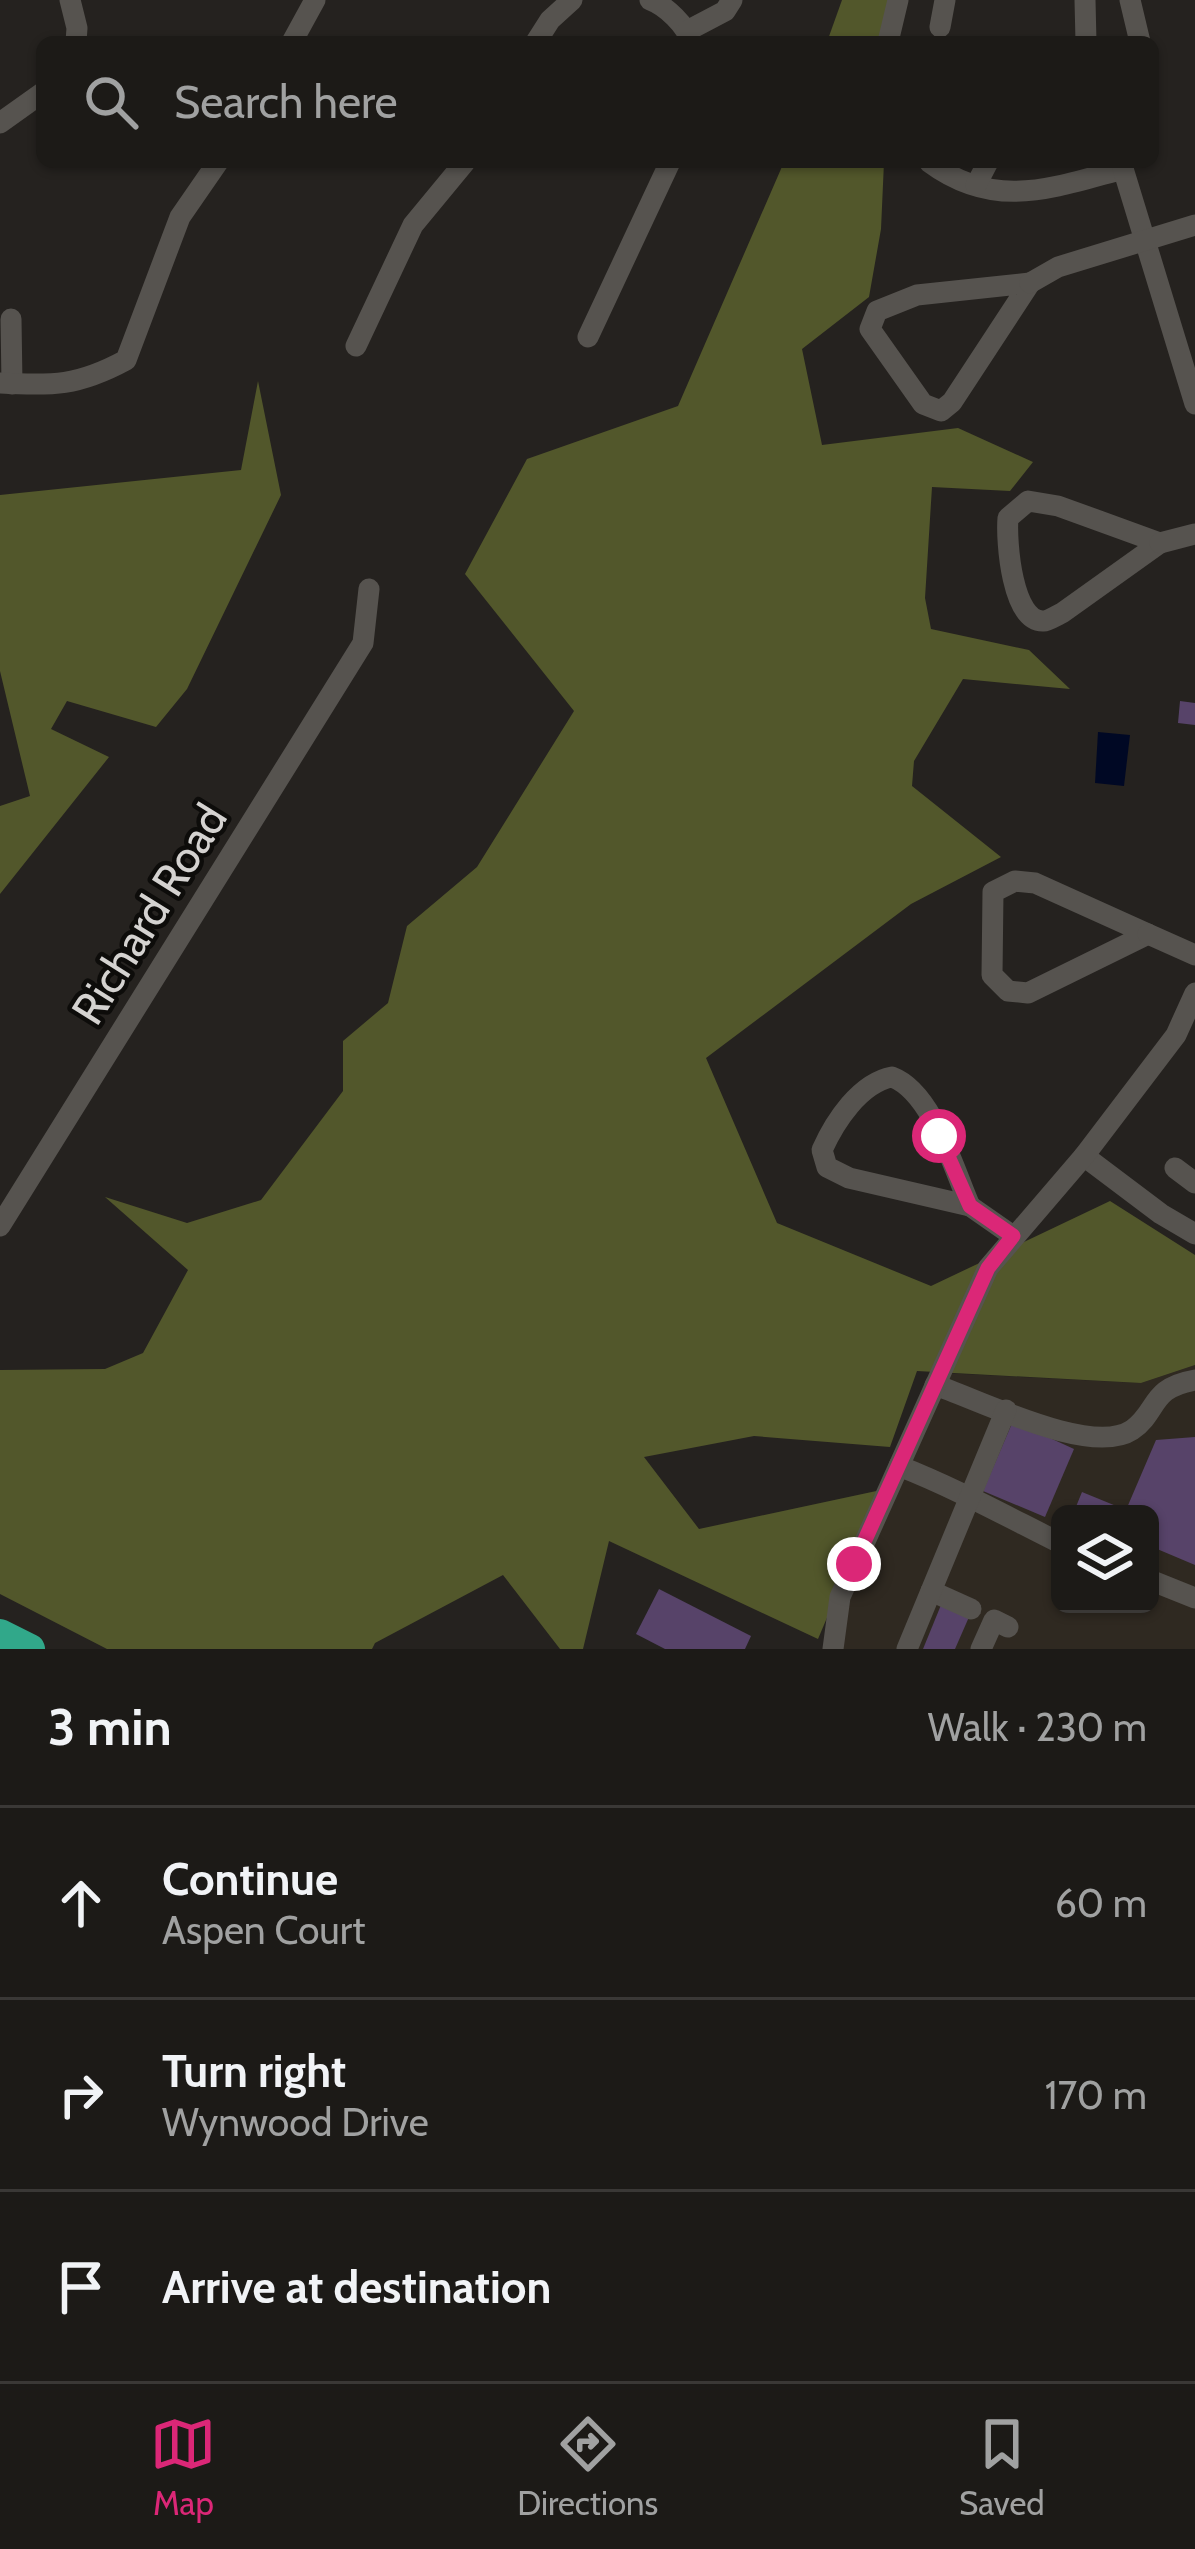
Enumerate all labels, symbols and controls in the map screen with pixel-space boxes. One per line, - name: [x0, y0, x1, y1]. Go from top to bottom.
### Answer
- search box: [36, 36, 1159, 168]
- icon: search: [78, 69, 144, 135]
- text: Search here: [174, 75, 398, 129]
- street label: Richard Road: [60, 794, 238, 1034]
- route start: [912, 1109, 966, 1163]
- map controls: [1051, 1505, 1159, 1613]
- button: layers: [1051, 1505, 1159, 1613]
- route end: [827, 1537, 881, 1591]
- text: 3 min: [48, 1696, 172, 1758]
- text: Walk · 230 m: [928, 1703, 1147, 1751]
- text: Continue: [162, 1852, 338, 1906]
- icon: ahead: [48, 1870, 114, 1936]
- text: 60 m: [1055, 1879, 1147, 1927]
- text: Aspen Court: [162, 1906, 365, 1954]
- text: Turn right: [162, 2044, 346, 2098]
- icon: right: [48, 2062, 114, 2128]
- text: 170 m: [1045, 2071, 1147, 2119]
- text: Wynwood Drive: [162, 2098, 429, 2146]
- icon: arrive: [48, 2254, 114, 2320]
- text: Arrive at destination: [162, 2260, 551, 2314]
- tab: Map: [150, 2411, 216, 2523]
- tab: Directions: [517, 2411, 658, 2523]
- tab: Saved: [959, 2411, 1045, 2523]

